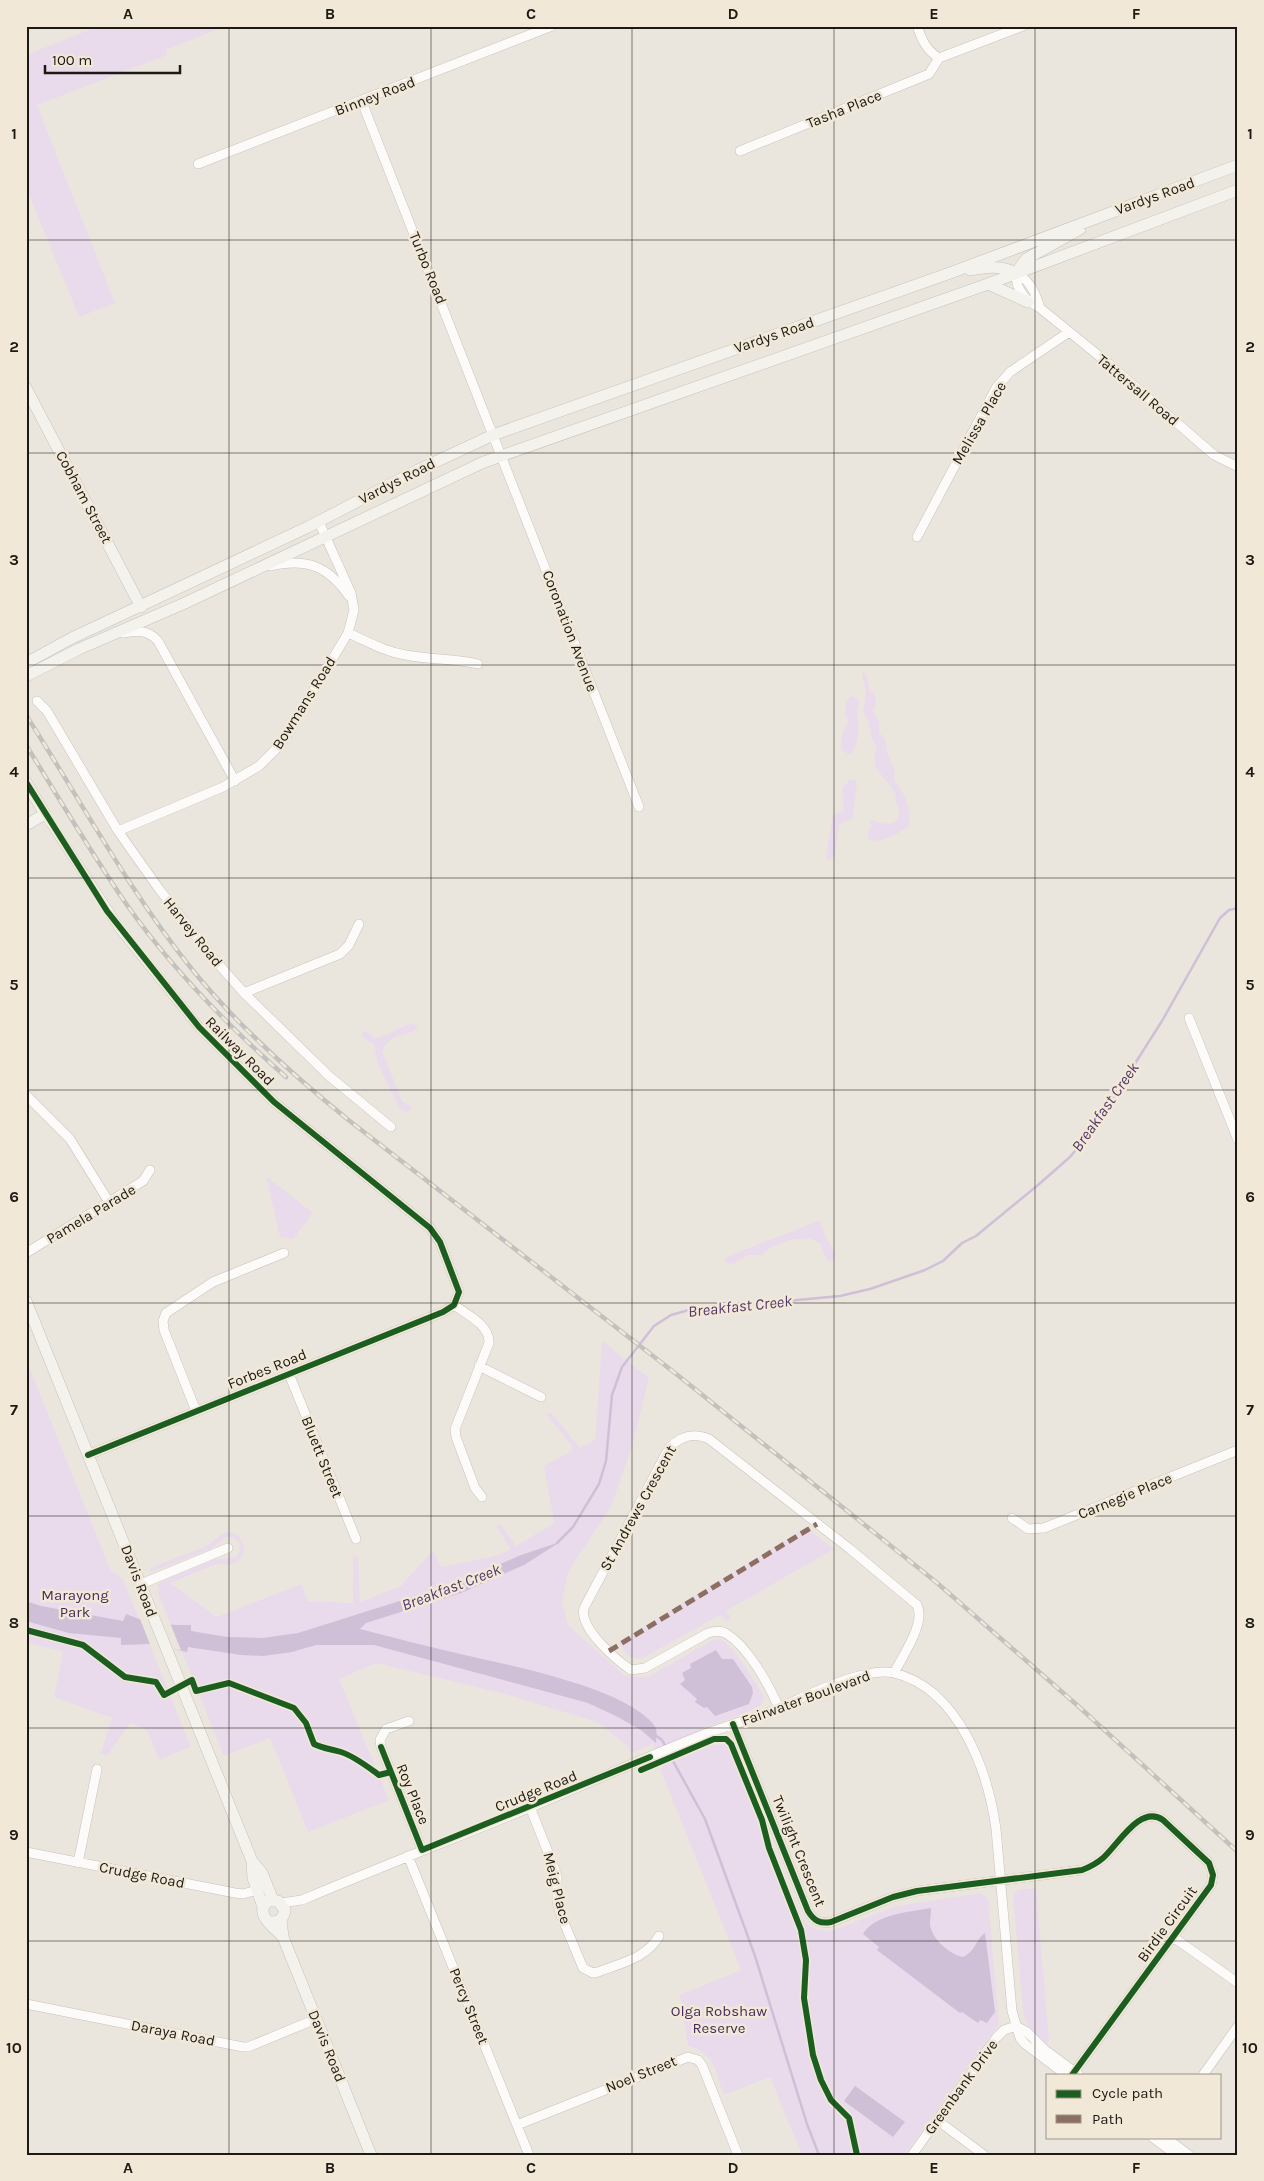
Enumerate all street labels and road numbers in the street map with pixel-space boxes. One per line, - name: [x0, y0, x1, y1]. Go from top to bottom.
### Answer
- street label: Binney Road: [332, 72, 418, 120]
- street label: Tasha Place: [804, 86, 884, 132]
- street label: Vardys Road: [1113, 173, 1197, 219]
- street label: Turbo Road: [405, 229, 451, 307]
- street label: Vardys Road: [732, 313, 816, 357]
- street label: Tattersall Road: [1093, 350, 1183, 430]
- street label: Melissa Place: [948, 378, 1010, 468]
- street label: Cobham Street: [52, 448, 116, 547]
- street label: Vardys Road: [356, 454, 438, 508]
- street label: Coronation Avenue: [539, 568, 601, 694]
- street label: Bowmans Road: [268, 653, 340, 753]
- street label: Harvey Road: [160, 894, 226, 970]
- street label: Railway Road: [202, 1013, 278, 1089]
- street label: Pamela Parade: [43, 1180, 139, 1248]
- street label: Forbes Road: [225, 1345, 309, 1393]
- street label: Bluett Street: [297, 1414, 347, 1501]
- street label: St Andrews Crescent: [596, 1442, 680, 1574]
- street label: Carnegie Place: [1075, 1469, 1175, 1523]
- street label: Davis Road: [117, 1542, 161, 1620]
- street label: Fairwater Boulevard: [739, 1666, 873, 1730]
- street label: Roy Place: [393, 1761, 433, 1827]
- street label: Crudge Road: [492, 1766, 580, 1816]
- street label: Twilight Crescent: [769, 1793, 830, 1909]
- street label: Meig Place: [539, 1850, 575, 1926]
- street label: Crudge Road: [98, 1858, 186, 1892]
- street label: Birdie Circuit: [1133, 1882, 1201, 1966]
- street label: Percy Street: [446, 1965, 493, 2047]
- street label: Davis Road: [304, 2007, 350, 2085]
- street label: Daraya Road: [129, 2016, 217, 2050]
- street label: Greenbank Drive: [921, 2036, 1001, 2138]
- street label: Noel Street: [603, 2051, 680, 2096]

